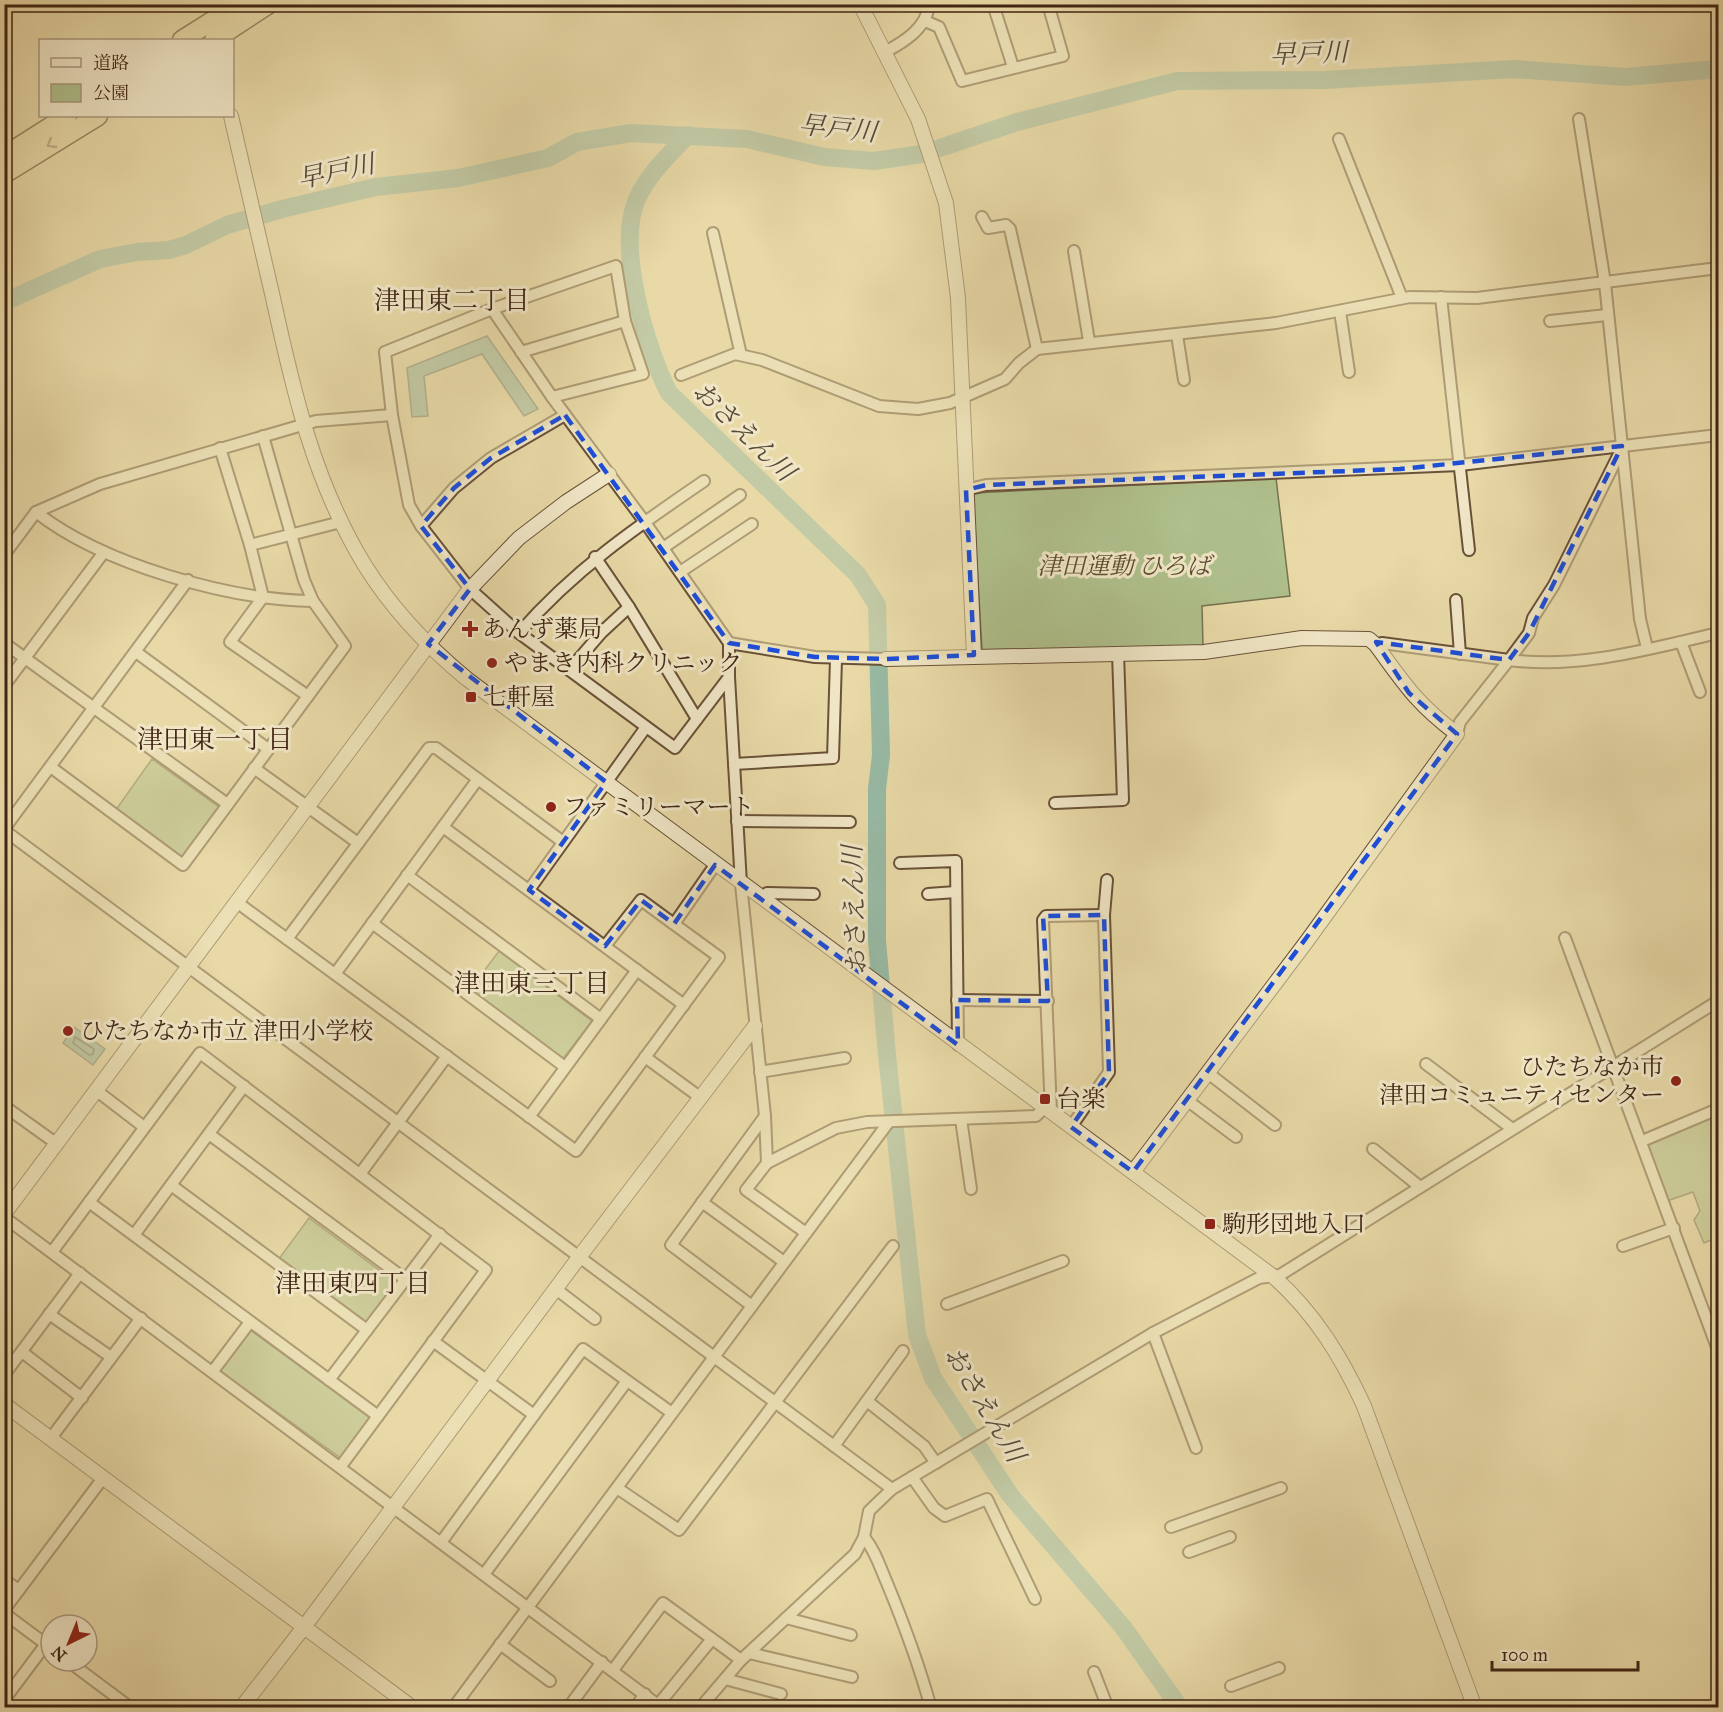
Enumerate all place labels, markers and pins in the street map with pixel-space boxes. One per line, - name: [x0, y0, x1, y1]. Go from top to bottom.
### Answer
- place label: あんず薬局: [482, 614, 602, 644]
- marker: あんず薬局: [463, 622, 477, 636]
- place label: やまき内科クリニック: [504, 648, 743, 678]
- marker: やまき内科クリニック: [485, 656, 499, 670]
- place label: 七軒屋: [483, 682, 555, 712]
- marker: 七軒屋: [464, 690, 478, 704]
- place label: ファミリーマート: [563, 792, 755, 822]
- marker: ファミリーマート: [544, 800, 558, 814]
- place label: ひたちなか市立 津田小学校: [80, 1016, 373, 1046]
- marker: ひたちなか市立 津田小学校: [61, 1024, 75, 1038]
- place label: ひたちなか市 津田コミュニティセンター: [1379, 1052, 1664, 1110]
- marker: ひたちなか市 津田コミュニティセンター: [1669, 1074, 1683, 1088]
- place label: 台楽: [1057, 1084, 1105, 1114]
- marker: 台楽: [1038, 1092, 1052, 1106]
- place label: 駒形団地入口: [1222, 1209, 1366, 1239]
- marker: 駒形団地入口: [1203, 1217, 1217, 1231]

